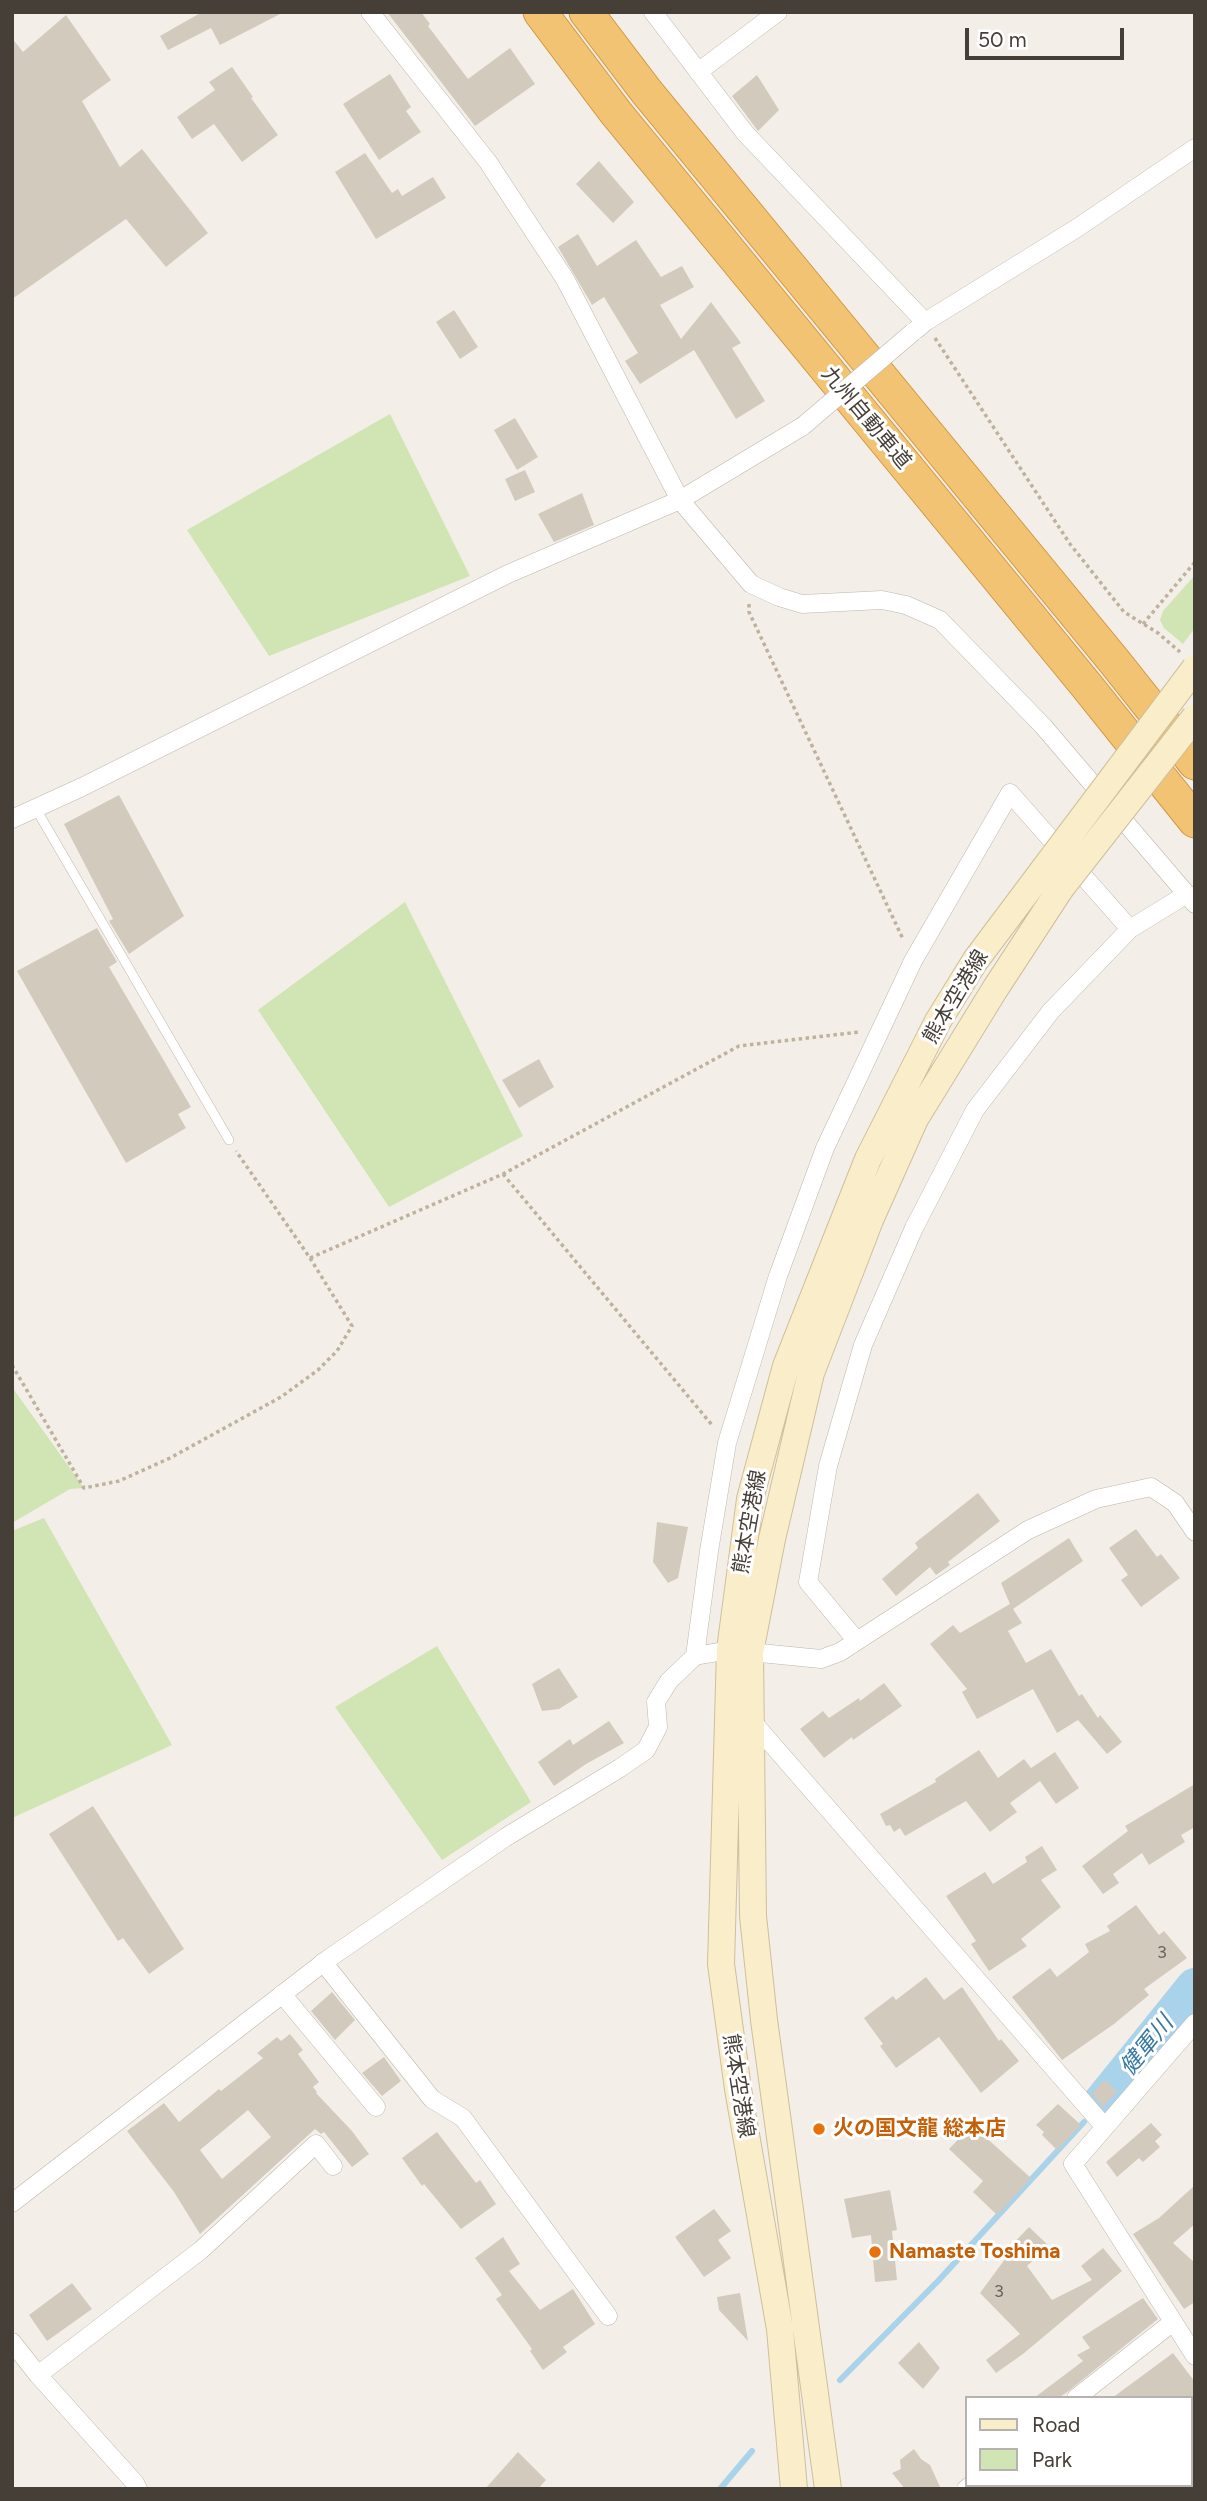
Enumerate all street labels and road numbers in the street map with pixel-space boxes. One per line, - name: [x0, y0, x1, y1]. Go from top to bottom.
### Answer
- street label: 九州自動車道: [816, 362, 916, 474]
- street label: 熊本空港線: [918, 946, 994, 1048]
- street label: 熊本空港線: [728, 1468, 772, 1576]
- street label: 熊本空港線: [717, 2032, 759, 2140]

